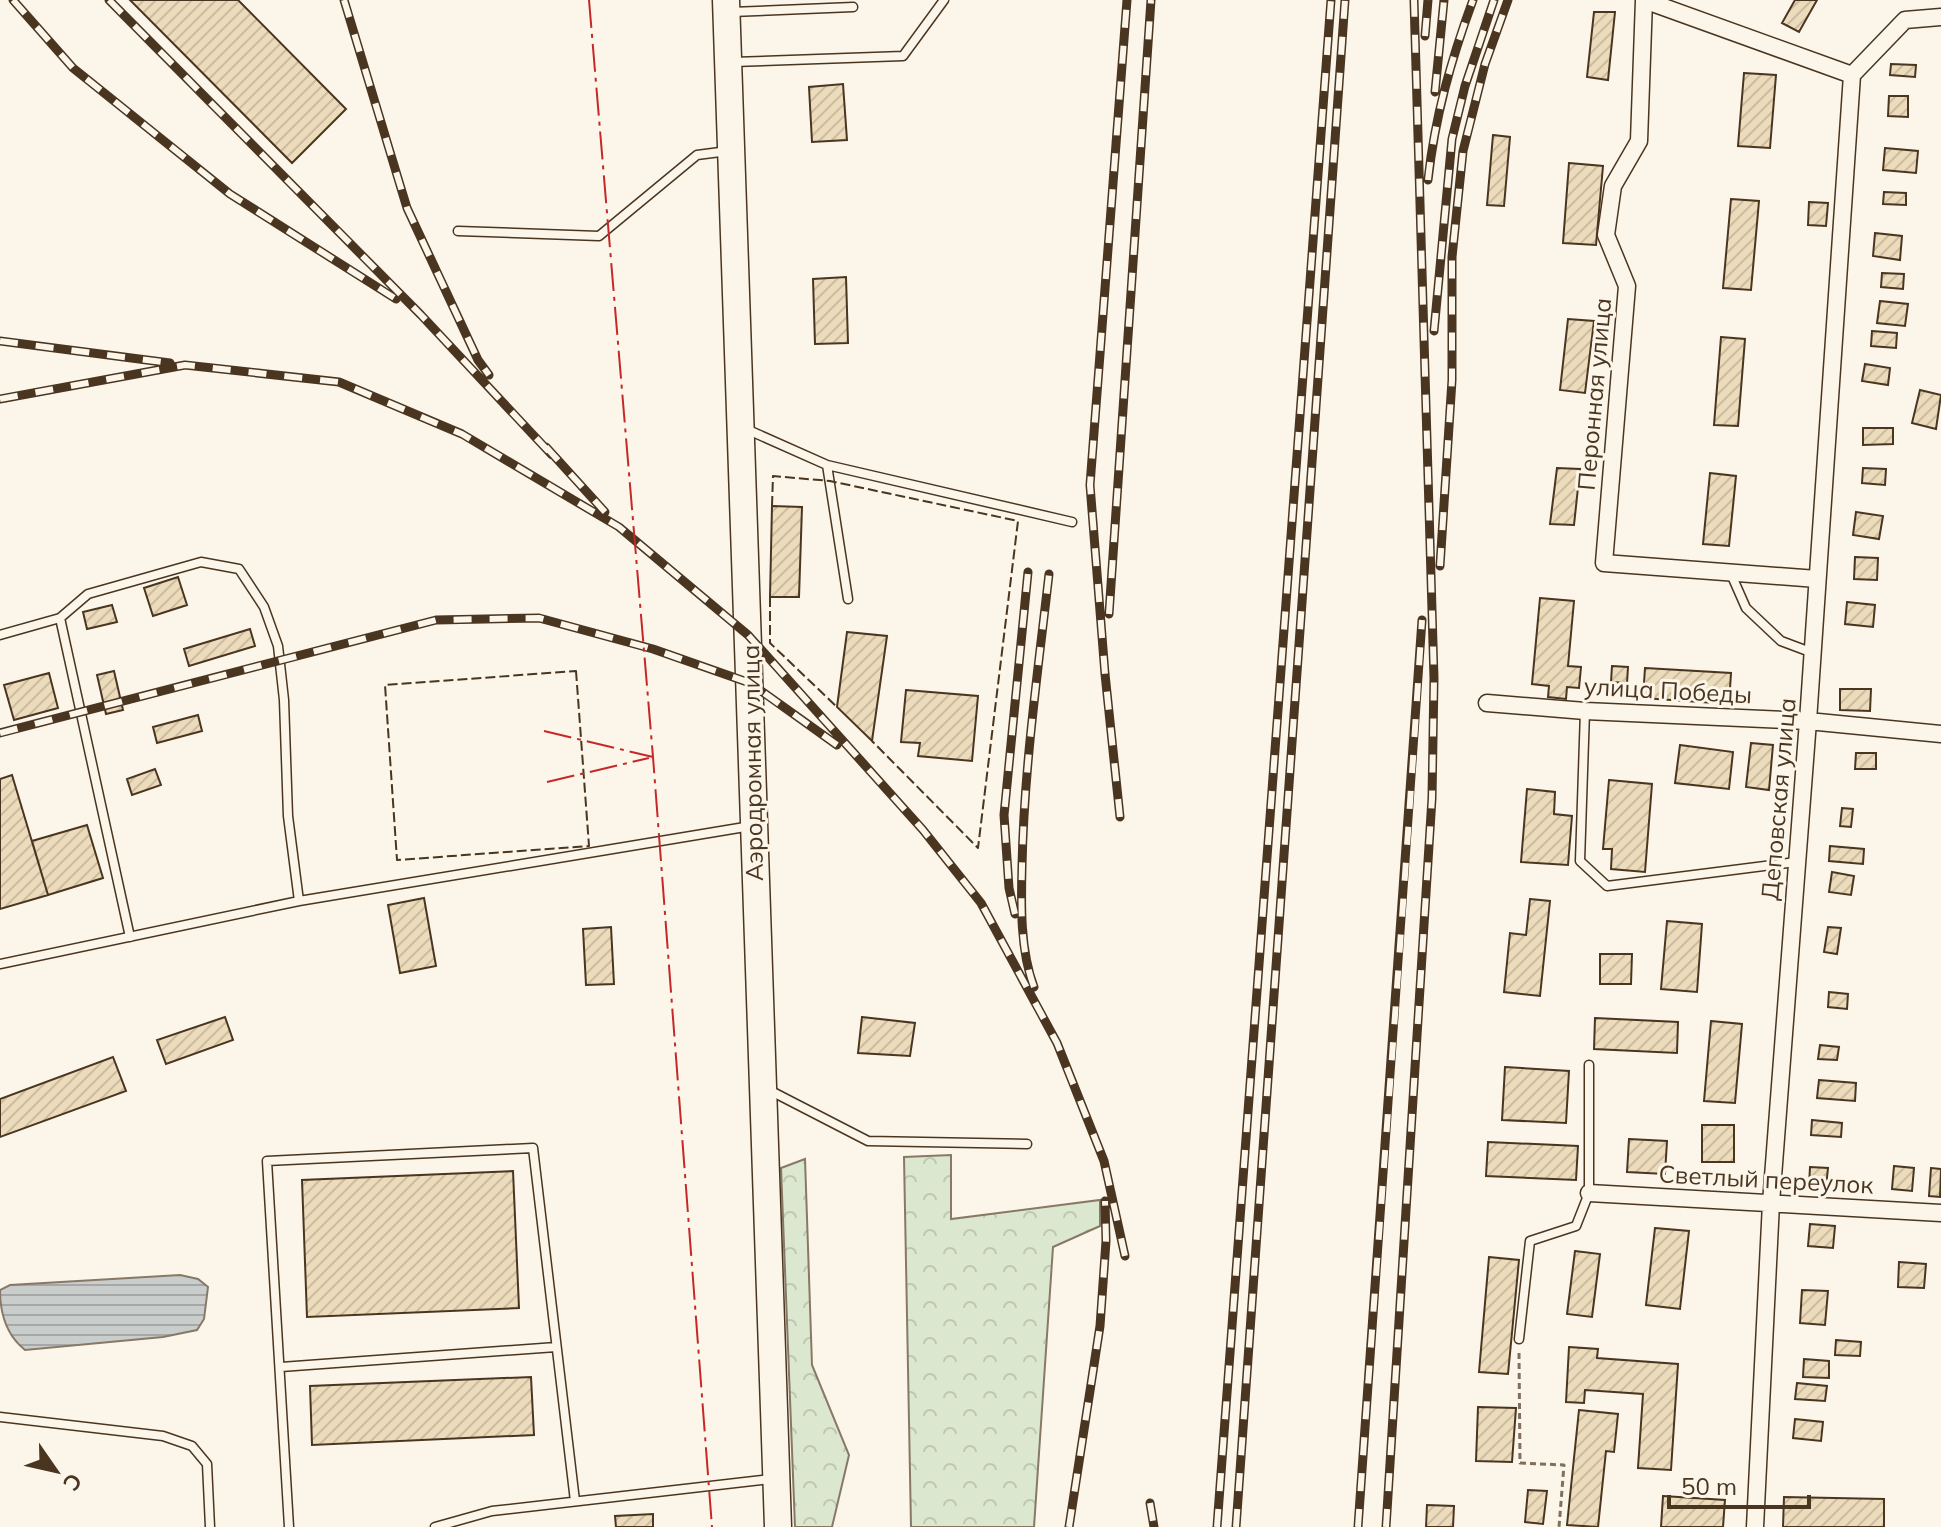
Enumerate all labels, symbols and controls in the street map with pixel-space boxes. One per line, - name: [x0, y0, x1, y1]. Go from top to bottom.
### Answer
- street label: Перонная улица: [1571, 297, 1617, 491]
- street label: Аэродромная улица: [735, 645, 769, 881]
- street label: улица Победы: [1583, 671, 1753, 709]
- street label: Деповская улица: [1754, 696, 1802, 902]
- street label: Светлый переулок: [1658, 1158, 1874, 1200]
- north arrow: [16, 1431, 96, 1511]
- scale bar: [1669, 1459, 1809, 1509]
- text: С: [57, 1468, 88, 1496]
- text: 50 m: [1681, 1471, 1737, 1501]

